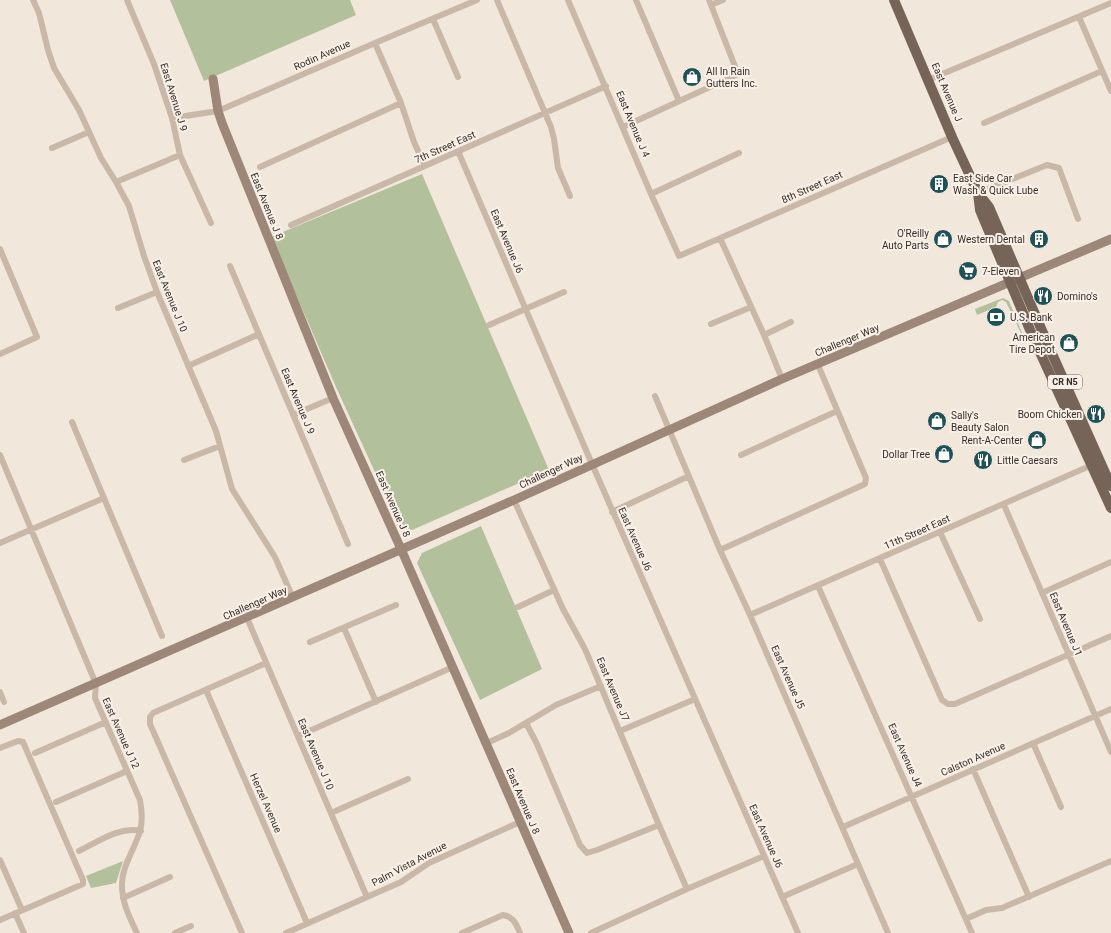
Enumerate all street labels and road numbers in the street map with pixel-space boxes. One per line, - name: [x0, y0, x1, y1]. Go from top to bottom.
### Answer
- street label: Rodin Avenue: [292, 38, 352, 72]
- street label: East Avenue J: [930, 61, 964, 123]
- street label: East Avenue J 9: [158, 62, 190, 132]
- street label: East Avenue J 4: [614, 89, 652, 159]
- street label: 7th Street East: [413, 129, 477, 165]
- street label: 8th Street East: [780, 169, 844, 205]
- street label: East Avenue J 8: [249, 171, 286, 241]
- street label: East Avenue J6: [489, 207, 526, 275]
- street label: East Avenue J 10: [151, 258, 190, 334]
- street label: Challenger Way: [813, 321, 881, 358]
- street label: East Avenue J 9: [279, 366, 317, 436]
- road number: CR N5: [1048, 375, 1082, 389]
- street label: Challenger Way: [518, 451, 585, 491]
- street label: East Avenue J 8: [374, 469, 413, 539]
- street label: East Avenue J6: [616, 506, 654, 573]
- street label: 11th Street East: [882, 513, 952, 551]
- street label: Challenger Way: [221, 584, 289, 622]
- street label: East Avenue J1: [1048, 590, 1084, 658]
- street label: East Avenue J5: [769, 644, 807, 711]
- street label: East Avenue J7: [595, 655, 632, 723]
- street label: East Avenue J 12: [100, 696, 142, 771]
- street label: East Avenue J 10: [296, 717, 336, 792]
- street label: East Avenue J4: [886, 722, 924, 789]
- street label: Calston Avenue: [939, 740, 1007, 778]
- street label: East Avenue J 8: [504, 766, 542, 836]
- street label: Herzel Avenue: [248, 772, 284, 834]
- street label: East Avenue J6: [747, 803, 785, 870]
- street label: Palm Vista Avenue: [370, 840, 448, 888]

